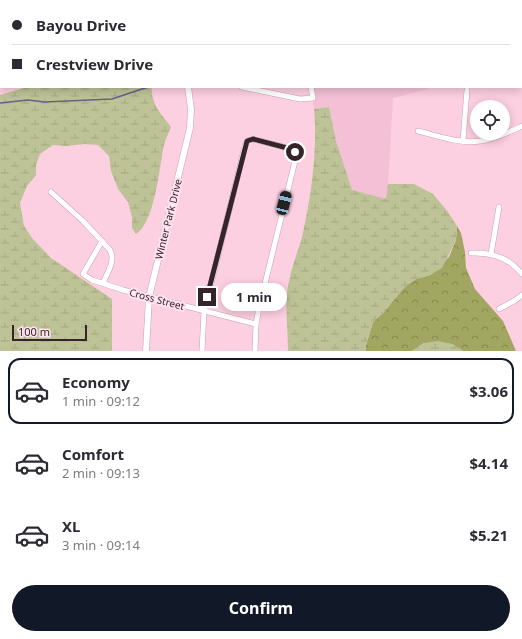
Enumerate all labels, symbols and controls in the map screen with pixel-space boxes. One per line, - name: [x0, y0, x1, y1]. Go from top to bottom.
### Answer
- text: Bayou Drive: [36, 15, 126, 35]
- text: Crestview Drive: [36, 54, 153, 74]
- map controls: [470, 100, 510, 140]
- button: locate: [470, 100, 510, 140]
- route start: [286, 143, 304, 161]
- street label: Winter Park Drive: [151, 177, 185, 261]
- car: [275, 190, 293, 216]
- callout: 1 min: [221, 283, 287, 311]
- street label: Cross Street: [128, 285, 186, 313]
- route end: [198, 288, 216, 306]
- text: 1 min: [236, 288, 272, 306]
- scale bar: [12, 323, 87, 342]
- text: 100 m: [18, 324, 50, 339]
- text: Economy: [62, 372, 130, 392]
- icon: car: [14, 373, 50, 409]
- text: $3.06: [469, 381, 508, 401]
- text: 1 min · 09:12: [62, 392, 140, 410]
- text: Comfort: [62, 444, 124, 464]
- icon: car: [14, 445, 50, 481]
- text: $4.14: [469, 453, 508, 473]
- text: 2 min · 09:13: [62, 464, 140, 482]
- text: XL: [62, 516, 80, 536]
- icon: car: [14, 517, 50, 553]
- text: $5.21: [469, 525, 508, 545]
- text: 3 min · 09:14: [62, 536, 140, 554]
- button: Confirm: [12, 585, 510, 631]

